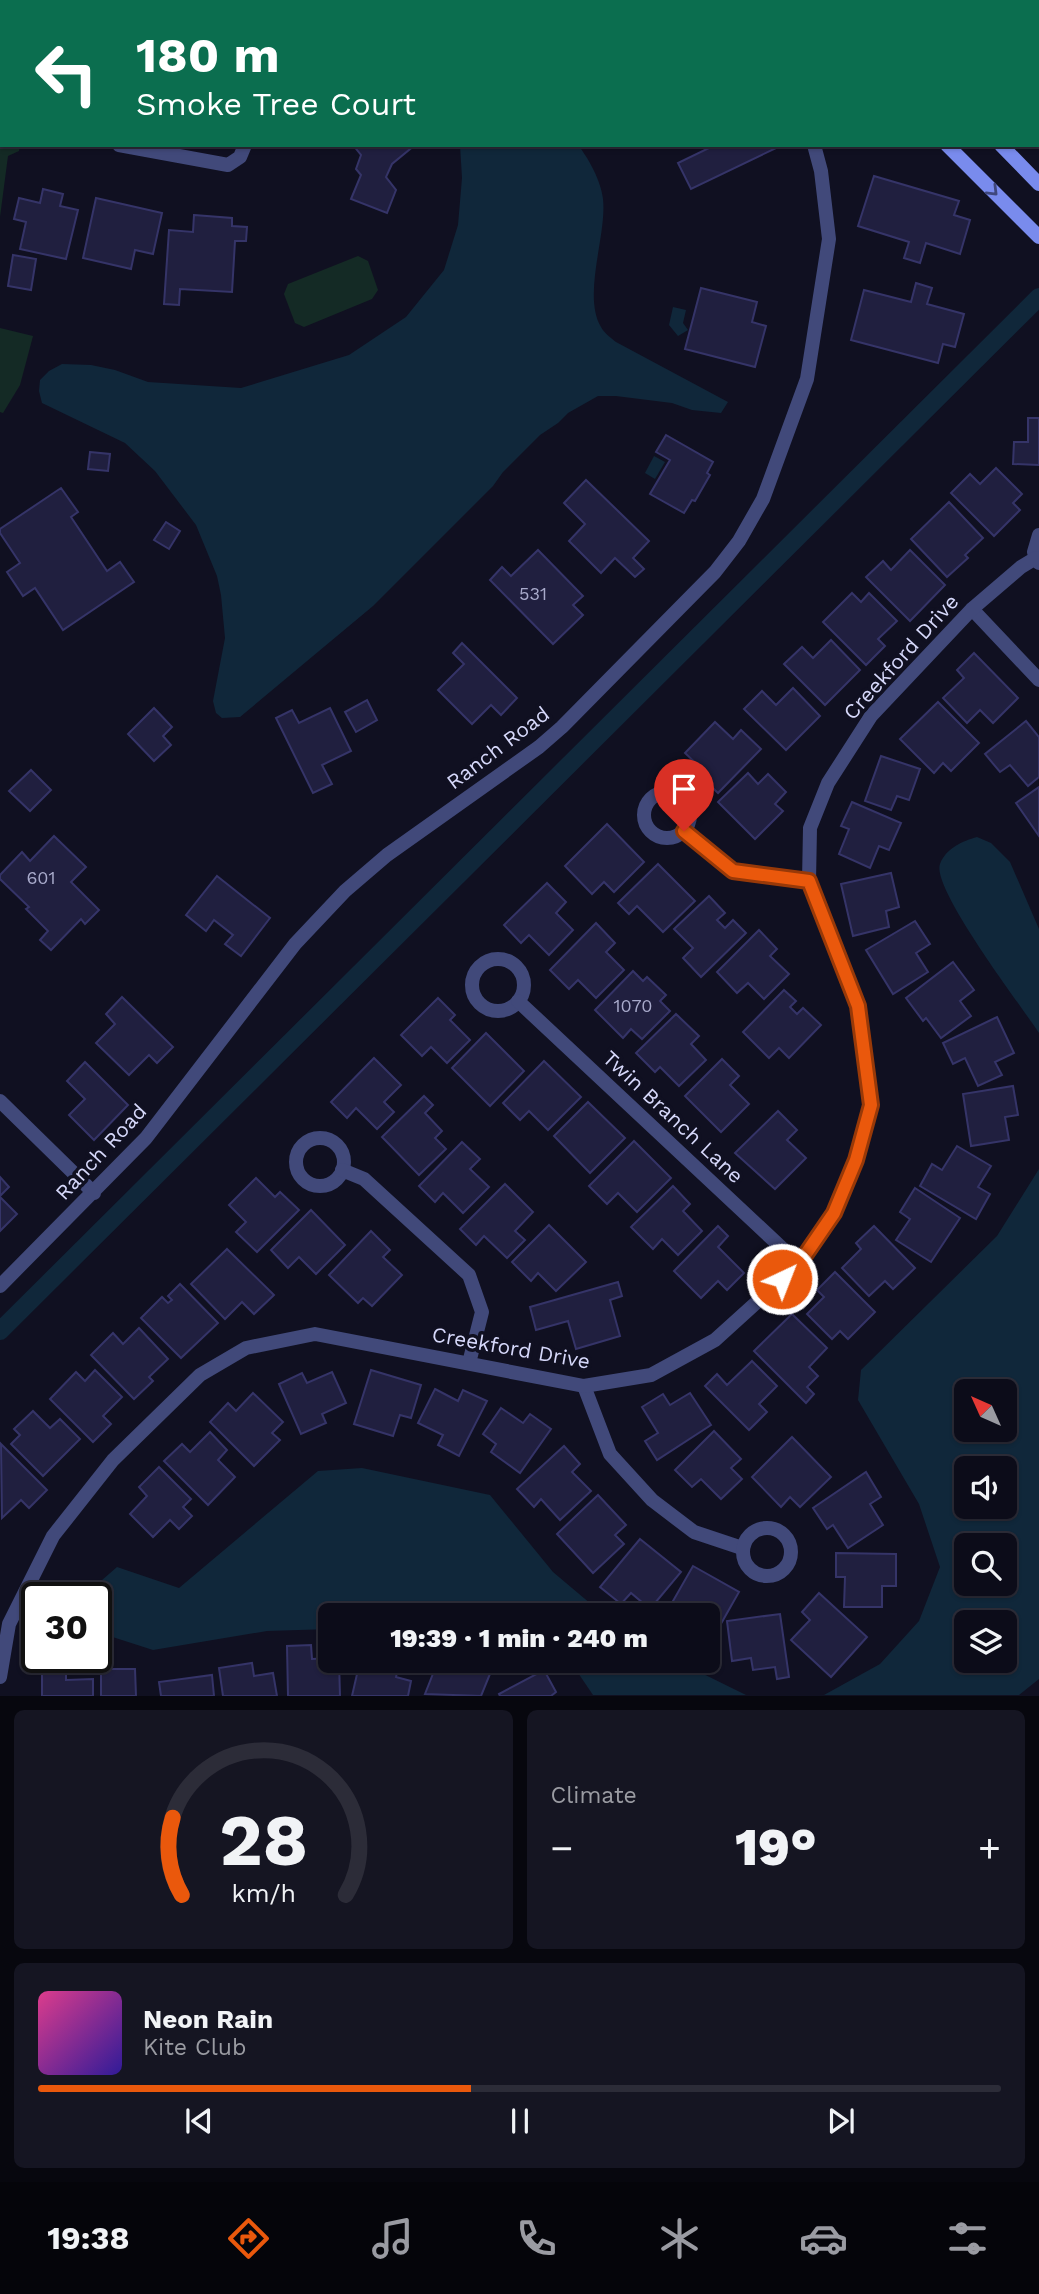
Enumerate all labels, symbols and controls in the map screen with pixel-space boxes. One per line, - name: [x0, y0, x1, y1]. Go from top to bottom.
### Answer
- text: 180 m: [136, 26, 280, 84]
- icon: left: [21, 28, 112, 119]
- text: Smoke Tree Court: [136, 85, 416, 123]
- one-way arrow: [985, 183, 998, 196]
- house number: 531: [519, 583, 547, 604]
- street label: Creekford Drive: [838, 589, 963, 725]
- street label: Ranch Road: [441, 701, 554, 794]
- pin: [654, 759, 714, 831]
- icon: arrive: [665, 770, 703, 808]
- house number: 601: [26, 867, 56, 888]
- house number: 1070: [614, 995, 652, 1016]
- street label: Twin Branch Lane: [598, 1045, 749, 1188]
- street label: Ranch Road: [50, 1099, 151, 1205]
- position arrow: [745, 1242, 819, 1316]
- street label: Creekford Drive: [430, 1321, 592, 1374]
- north arrow: [954, 1379, 1017, 1442]
- map controls: [954, 1379, 1017, 1673]
- button: sound: [954, 1456, 1017, 1519]
- button: search: [954, 1533, 1017, 1596]
- speed limit sign: 30: [21, 1582, 112, 1673]
- button: layers: [954, 1610, 1017, 1673]
- text: 19:39 · 1 min · 240 m: [390, 1623, 648, 1653]
- text: Climate: [551, 1782, 637, 1809]
- text: 28: [219, 1798, 308, 1884]
- text: 19°: [735, 1817, 817, 1878]
- text: −: [551, 1826, 573, 1870]
- text: +: [978, 1826, 1001, 1870]
- text: km/h: [231, 1879, 295, 1908]
- text: Neon Rain: [143, 2004, 273, 2034]
- text: Kite Club: [143, 2034, 246, 2061]
- icon: previous: [180, 2102, 218, 2140]
- icon: pause: [501, 2102, 539, 2140]
- icon: next: [822, 2102, 860, 2140]
- icon: directions: [224, 2214, 273, 2263]
- icon: music: [368, 2214, 417, 2263]
- icon: phone: [512, 2214, 561, 2263]
- icon: climate: [655, 2214, 704, 2263]
- icon: car: [799, 2214, 848, 2263]
- icon: filters: [943, 2214, 992, 2263]
- text: 19:38: [47, 2219, 130, 2257]

